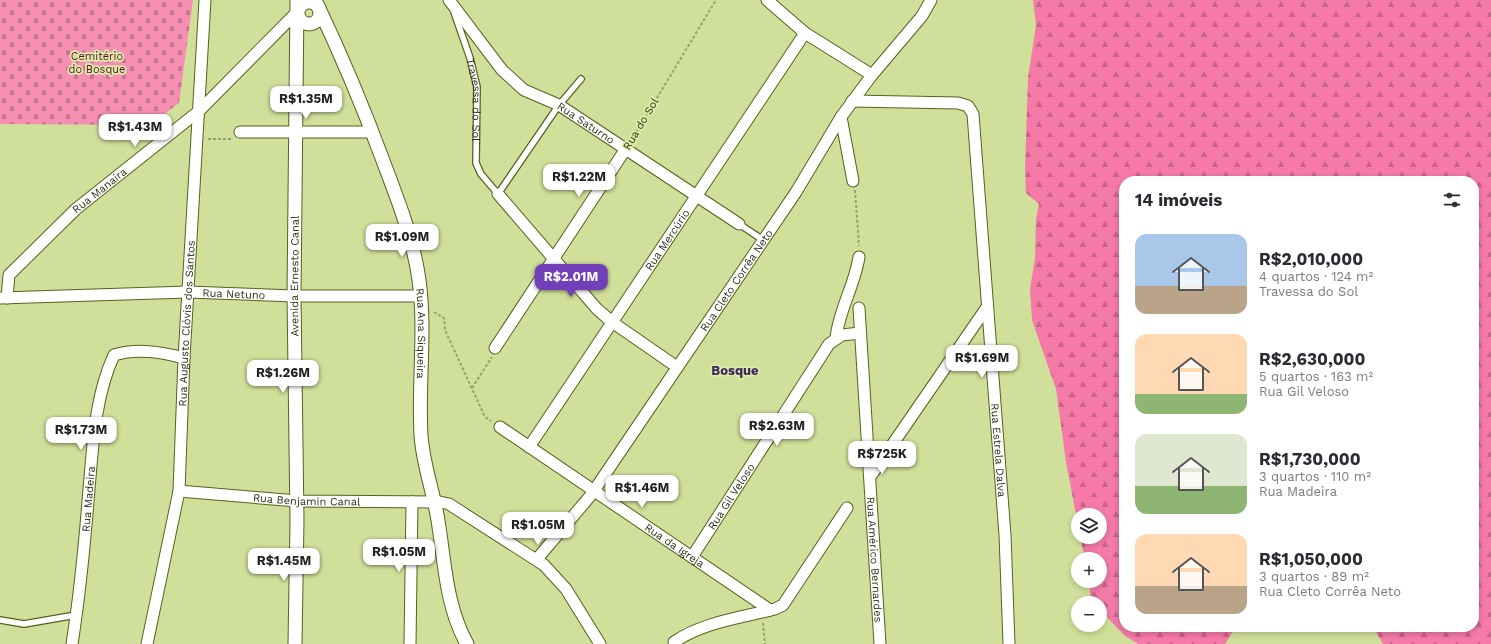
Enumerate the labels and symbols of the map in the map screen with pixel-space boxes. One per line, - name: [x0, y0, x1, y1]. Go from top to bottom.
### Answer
- park label: Cemitério do Bosque: [69, 50, 125, 76]
- street label: Travessa do Sol: [464, 57, 484, 142]
- pin: R$1.35M: [269, 86, 343, 120]
- street label: Rua do Sol: [620, 95, 662, 152]
- street label: Rua Saturno: [555, 99, 617, 146]
- pin: R$1.43M: [98, 114, 172, 148]
- pin: R$1.22M: [542, 164, 616, 198]
- street label: Rua Manaíra: [70, 165, 129, 216]
- street label: Rua Mercúrio: [642, 207, 692, 273]
- street label: Avenida Ernesto Canal: [287, 215, 301, 337]
- pin: R$1.09M: [365, 224, 439, 258]
- street label: Rua Cleto Corrêa Neto: [697, 227, 775, 334]
- street label: Rua Augusto Clóvis dos Santos: [176, 240, 197, 407]
- pin: R$2.01M: [534, 264, 608, 298]
- street label: Rua Netuno: [202, 286, 265, 301]
- street label: Rua Ana Siqueira: [414, 288, 428, 379]
- pin: R$1.69M: [945, 345, 1019, 379]
- pin: R$1.26M: [246, 360, 320, 394]
- district label: Bosque: [711, 363, 759, 378]
- street label: Rua Estrela Dalva: [989, 403, 1009, 498]
- pin: R$2.63M: [740, 413, 814, 447]
- pin: R$1.73M: [44, 417, 118, 451]
- pin: R$725K: [849, 441, 915, 475]
- street label: Rua Gil Veloso: [705, 461, 757, 532]
- street label: Rua Madeira: [79, 466, 97, 532]
- pin: R$1.46M: [605, 475, 679, 509]
- street label: Rua Benjamin Canal: [252, 491, 361, 508]
- street label: Rua Américo Bernardes: [864, 496, 885, 623]
- pin: R$1.05M: [501, 512, 575, 546]
- street label: Rua da Igreja: [642, 521, 707, 570]
- pin: R$1.05M: [362, 539, 436, 573]
- pin: R$1.45M: [247, 548, 321, 582]

